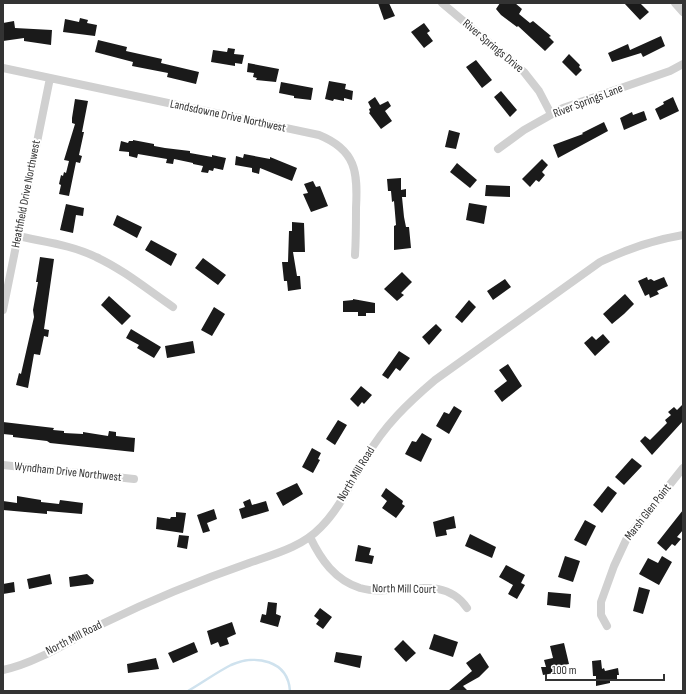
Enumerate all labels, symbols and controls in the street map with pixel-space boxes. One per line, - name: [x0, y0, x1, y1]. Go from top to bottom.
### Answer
- street label: River Springs Drive: [459, 16, 527, 76]
- street label: River Springs Lane: [551, 81, 625, 121]
- street label: Landsdowne Drive Northwest: [169, 96, 288, 136]
- street label: Heathfield Drive Northwest: [8, 139, 44, 249]
- street label: North Mill Road: [334, 444, 378, 504]
- street label: Wyndham Drive Northwest: [14, 459, 123, 485]
- street label: Marsh Glen Point: [621, 480, 675, 543]
- street label: North Mill Court: [372, 581, 436, 597]
- street label: North Mill Road: [43, 617, 105, 659]
- scale bar: [546, 656, 664, 682]
- text: 100 m: [552, 663, 577, 678]

